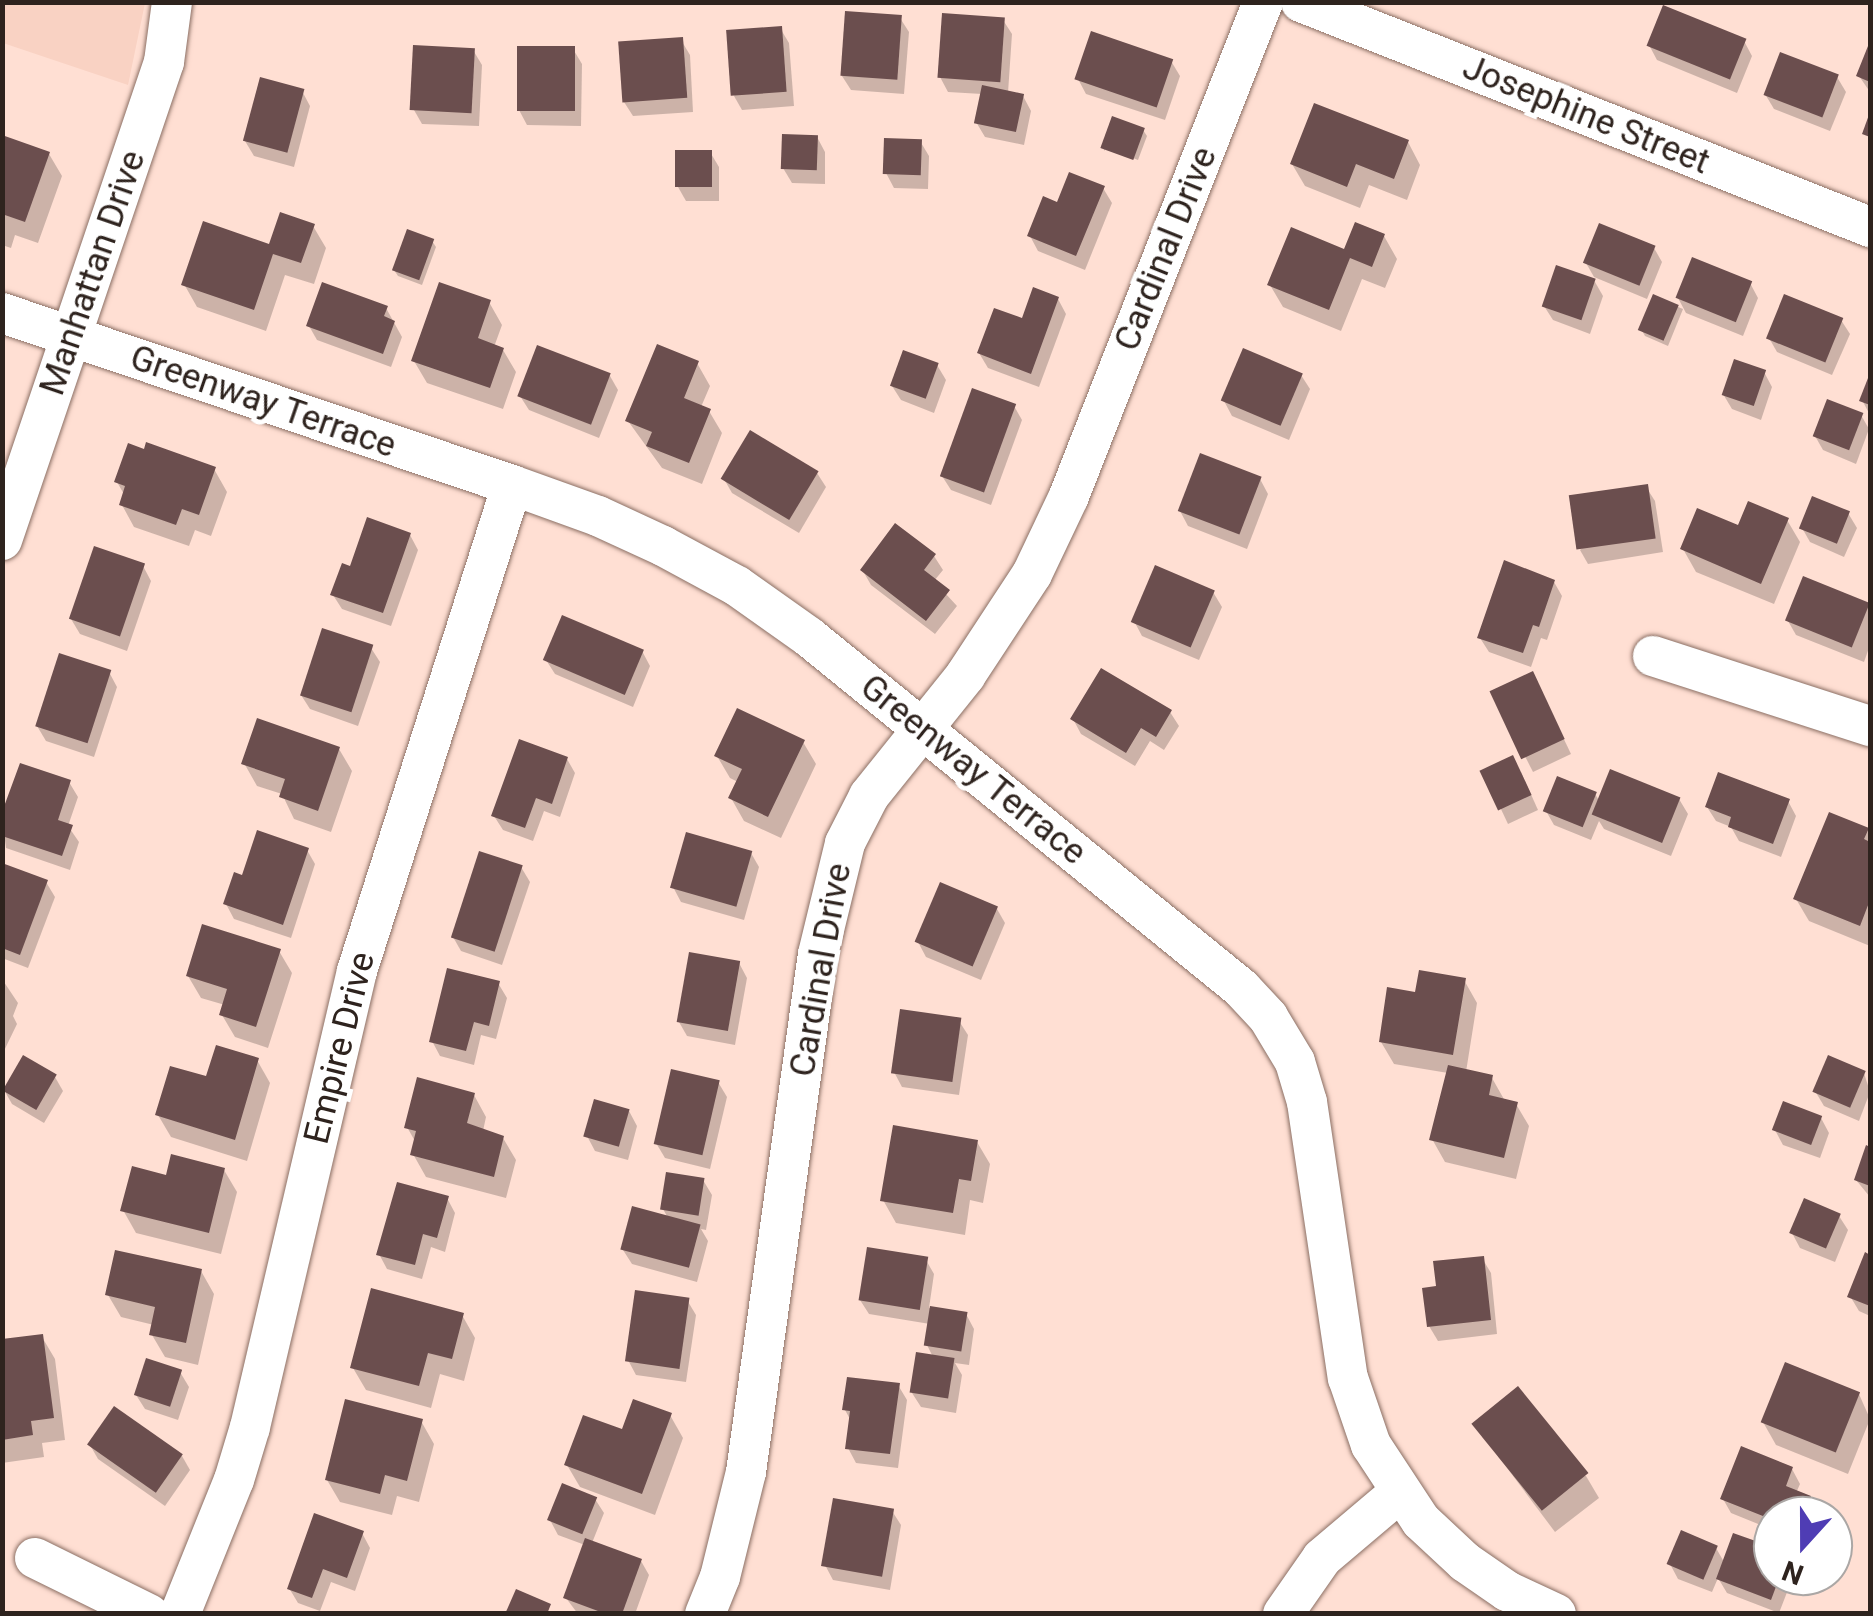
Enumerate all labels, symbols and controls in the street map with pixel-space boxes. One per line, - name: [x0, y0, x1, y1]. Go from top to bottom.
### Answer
- street label: Josephine Street: [1457, 46, 1715, 184]
- street label: Cardinal Drive: [1106, 141, 1226, 357]
- street label: Manhattan Drive: [32, 145, 154, 401]
- street label: Greenway Terrace: [124, 337, 402, 467]
- street label: Greenway Terrace: [851, 666, 1095, 874]
- street label: Cardinal Drive: [782, 860, 860, 1080]
- street label: Empire Drive: [296, 948, 384, 1148]
- north arrow: [1753, 1496, 1853, 1596]
- text: N: [1778, 1554, 1808, 1592]

